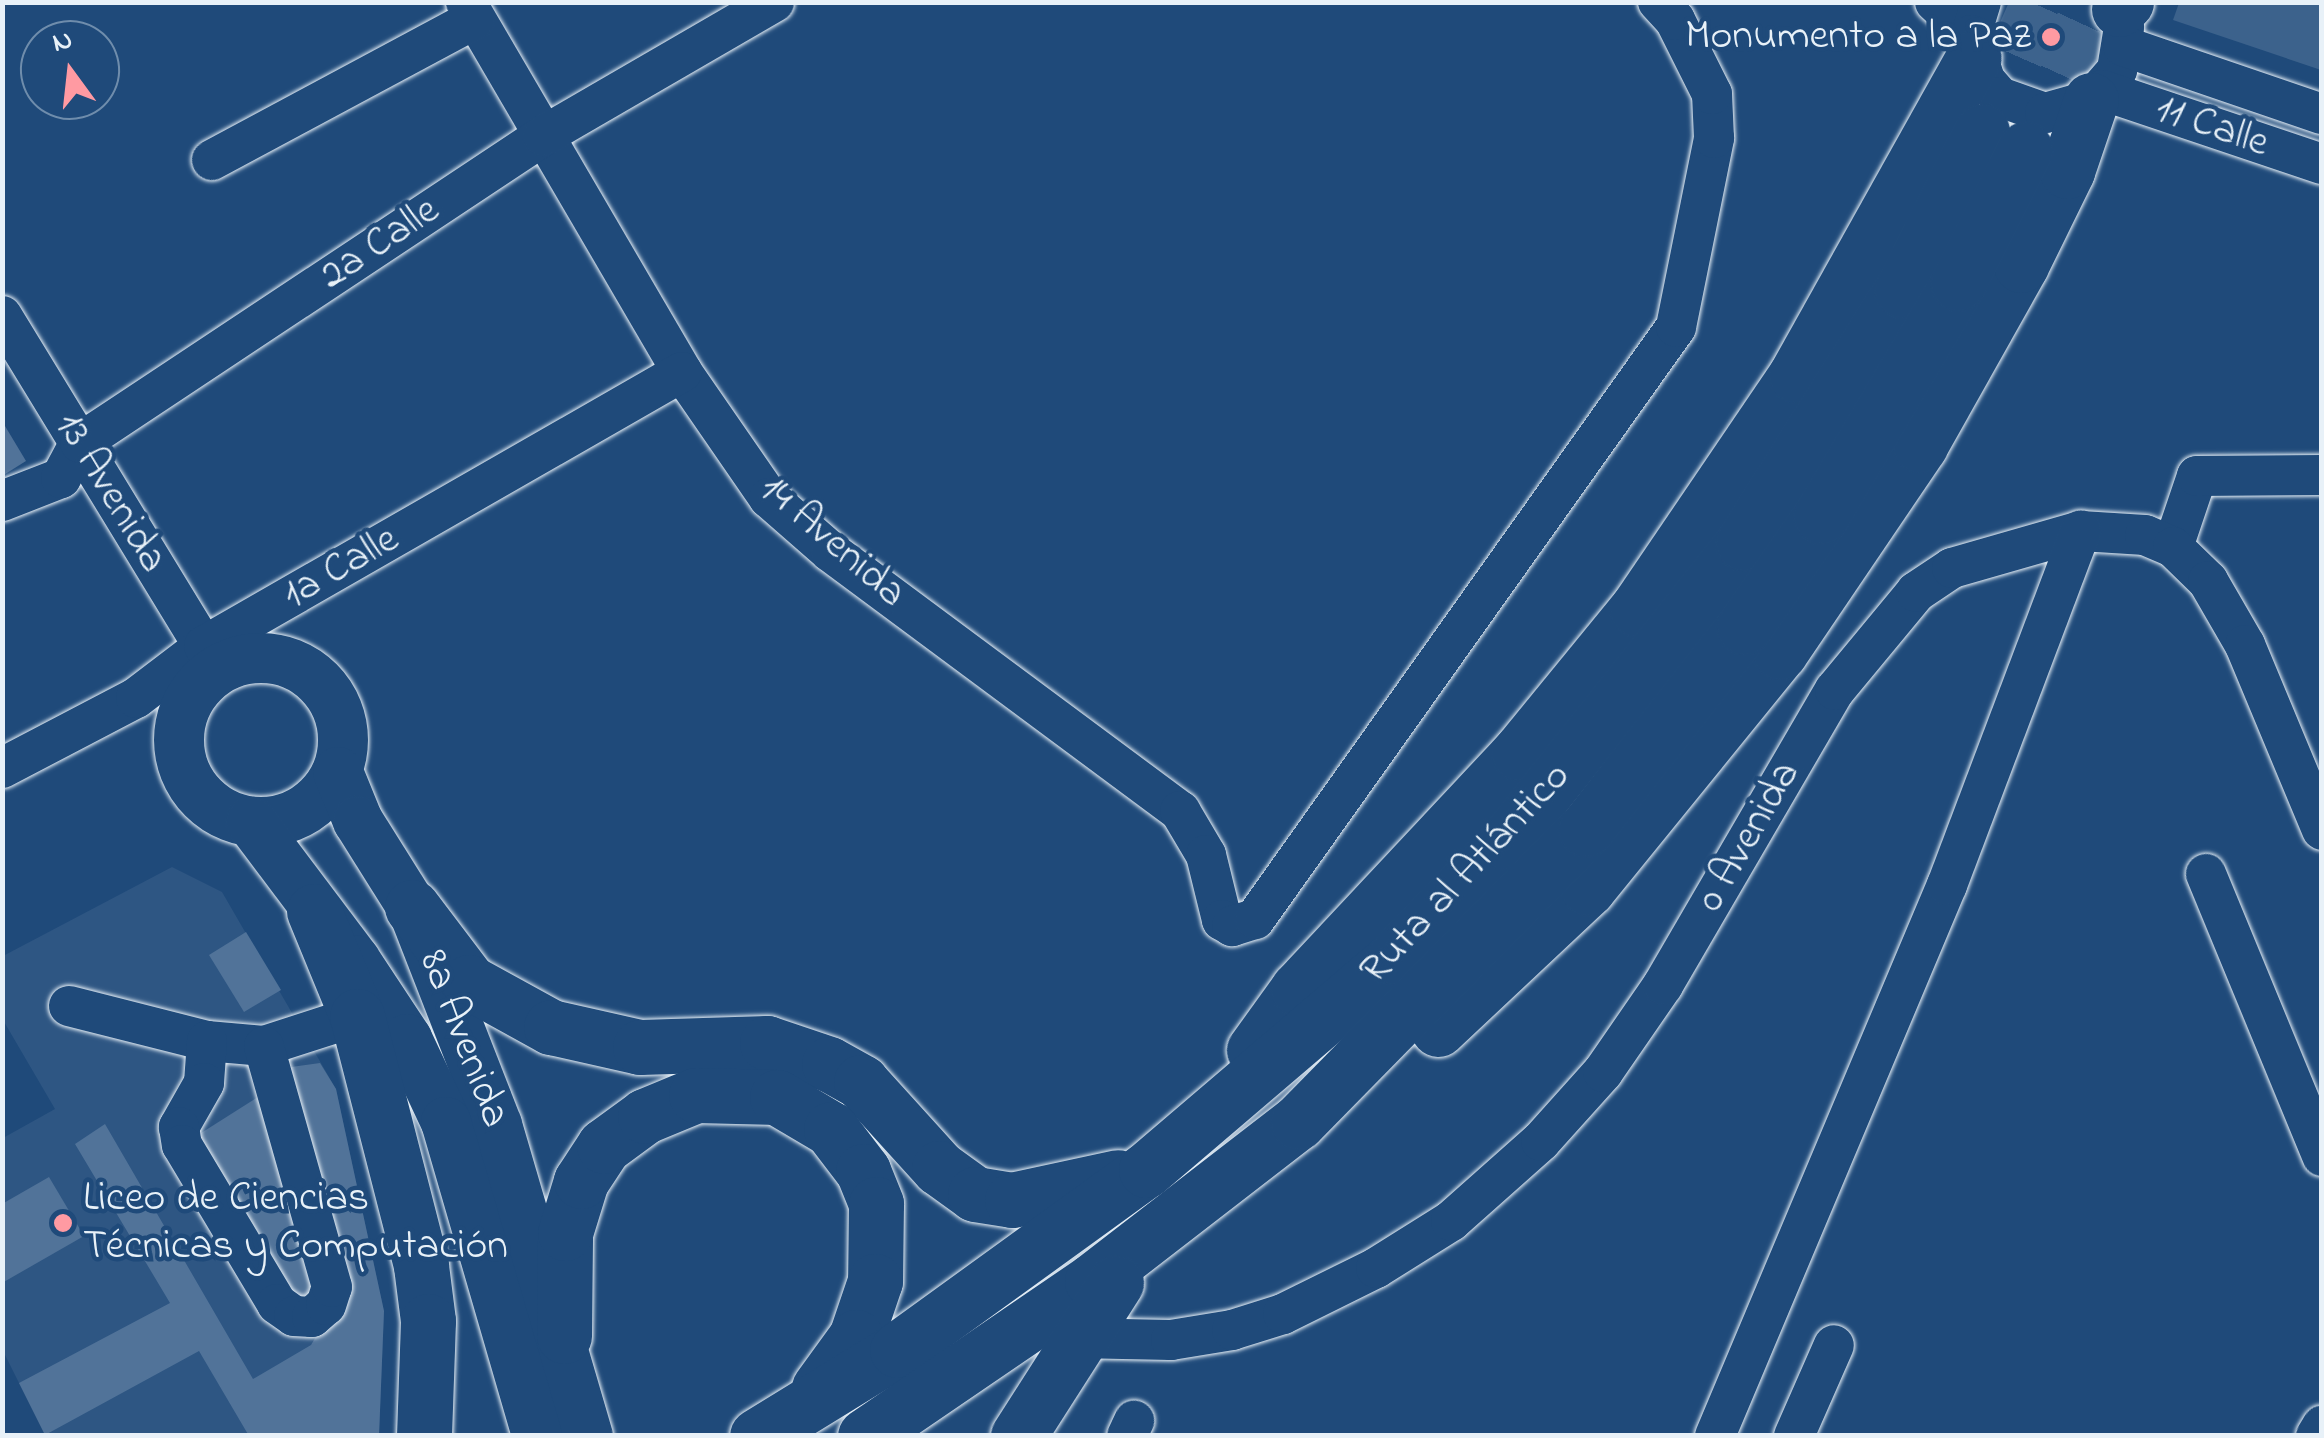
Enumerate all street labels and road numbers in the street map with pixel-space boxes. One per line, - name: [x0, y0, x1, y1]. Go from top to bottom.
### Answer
- street label: 11 Calle: [2149, 84, 2275, 170]
- street label: 2a Calle: [311, 186, 449, 302]
- street label: 13 Avenida: [43, 404, 177, 582]
- street label: 14 Avenida: [748, 465, 916, 619]
- street label: 1a Calle: [274, 515, 408, 621]
- street label: Ruta al Atlántico: [1350, 752, 1582, 996]
- street label: 0 Avenida: [1686, 753, 1812, 921]
- street label: 8a Avenida: [406, 943, 520, 1135]

